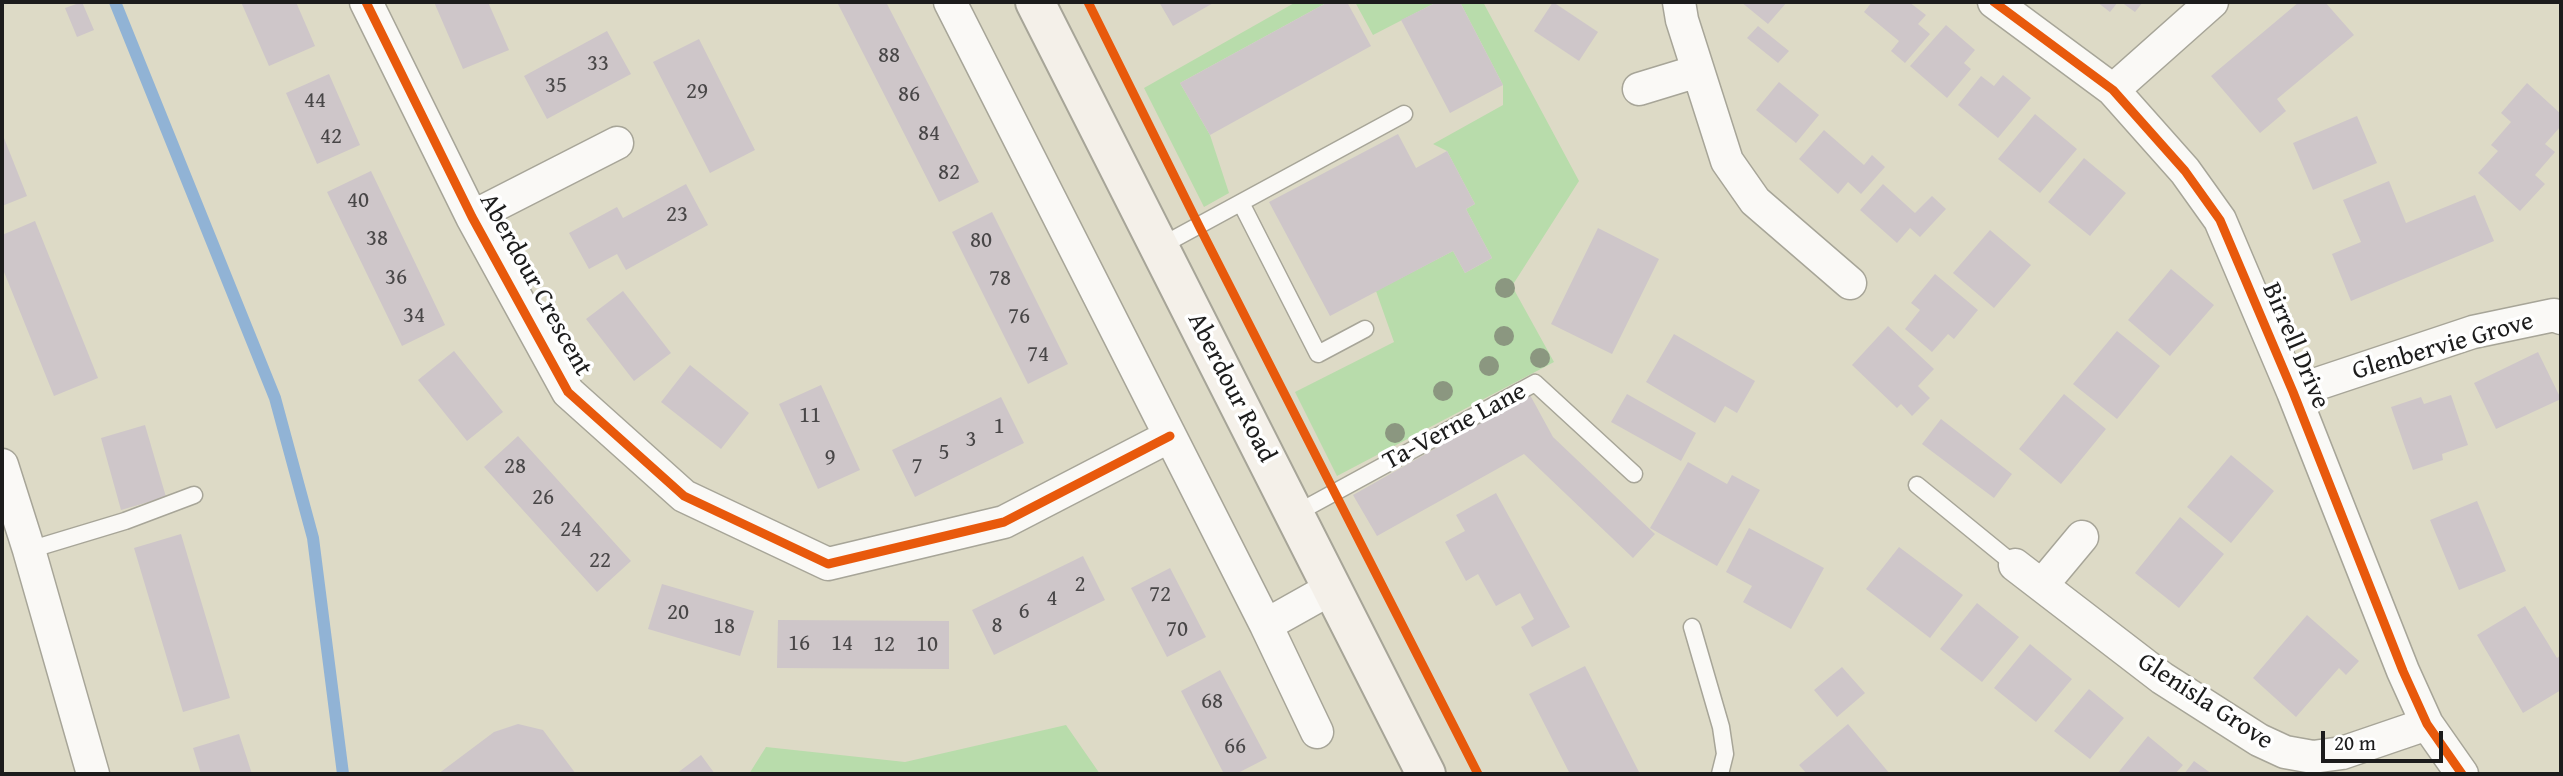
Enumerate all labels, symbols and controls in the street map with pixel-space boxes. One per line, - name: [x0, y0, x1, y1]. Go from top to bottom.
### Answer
- house number: 88: [878, 42, 900, 70]
- house number: 33: [587, 50, 609, 78]
- house number: 35: [545, 72, 567, 100]
- house number: 29: [686, 78, 708, 106]
- house number: 86: [898, 81, 920, 109]
- house number: 44: [304, 87, 326, 115]
- house number: 84: [918, 120, 940, 148]
- house number: 42: [320, 123, 342, 151]
- house number: 82: [938, 159, 960, 187]
- house number: 40: [347, 187, 369, 215]
- street label: Aberdour Crescent: [472, 188, 598, 382]
- house number: 23: [666, 201, 688, 229]
- house number: 38: [366, 225, 388, 253]
- house number: 80: [970, 227, 992, 255]
- house number: 36: [385, 264, 407, 292]
- house number: 78: [989, 265, 1011, 293]
- street label: Birrell Drive: [2254, 278, 2336, 414]
- house number: 34: [403, 302, 425, 330]
- house number: 76: [1008, 303, 1030, 331]
- street label: Glenbervie Grove: [2349, 306, 2537, 388]
- street label: Aberdour Road: [1180, 308, 1282, 468]
- house number: 74: [1027, 341, 1049, 369]
- street label: Ta-Verne Lane: [1378, 376, 1532, 478]
- house number: 11: [799, 402, 821, 430]
- house number: 1: [993, 413, 1005, 441]
- house number: 3: [965, 426, 977, 454]
- house number: 5: [938, 439, 950, 467]
- house number: 9: [824, 444, 836, 472]
- house number: 28: [504, 453, 526, 481]
- house number: 7: [911, 453, 923, 481]
- house number: 26: [532, 484, 554, 512]
- house number: 24: [560, 516, 582, 544]
- house number: 22: [589, 547, 611, 575]
- house number: 2: [1074, 571, 1086, 599]
- house number: 72: [1149, 581, 1171, 609]
- house number: 4: [1046, 585, 1058, 613]
- house number: 6: [1018, 598, 1030, 626]
- house number: 20: [667, 599, 689, 627]
- house number: 8: [991, 612, 1003, 640]
- house number: 18: [713, 613, 735, 641]
- house number: 70: [1166, 616, 1188, 644]
- house number: 16: [788, 630, 810, 658]
- house number: 14: [831, 630, 853, 658]
- house number: 12: [873, 631, 895, 659]
- house number: 10: [916, 631, 938, 659]
- street label: Glenisla Grove: [2131, 647, 2279, 757]
- house number: 68: [1201, 688, 1223, 716]
- scale bar: [2325, 716, 2448, 760]
- text: 20 m: [2334, 727, 2376, 758]
- house number: 66: [1224, 733, 1246, 761]

